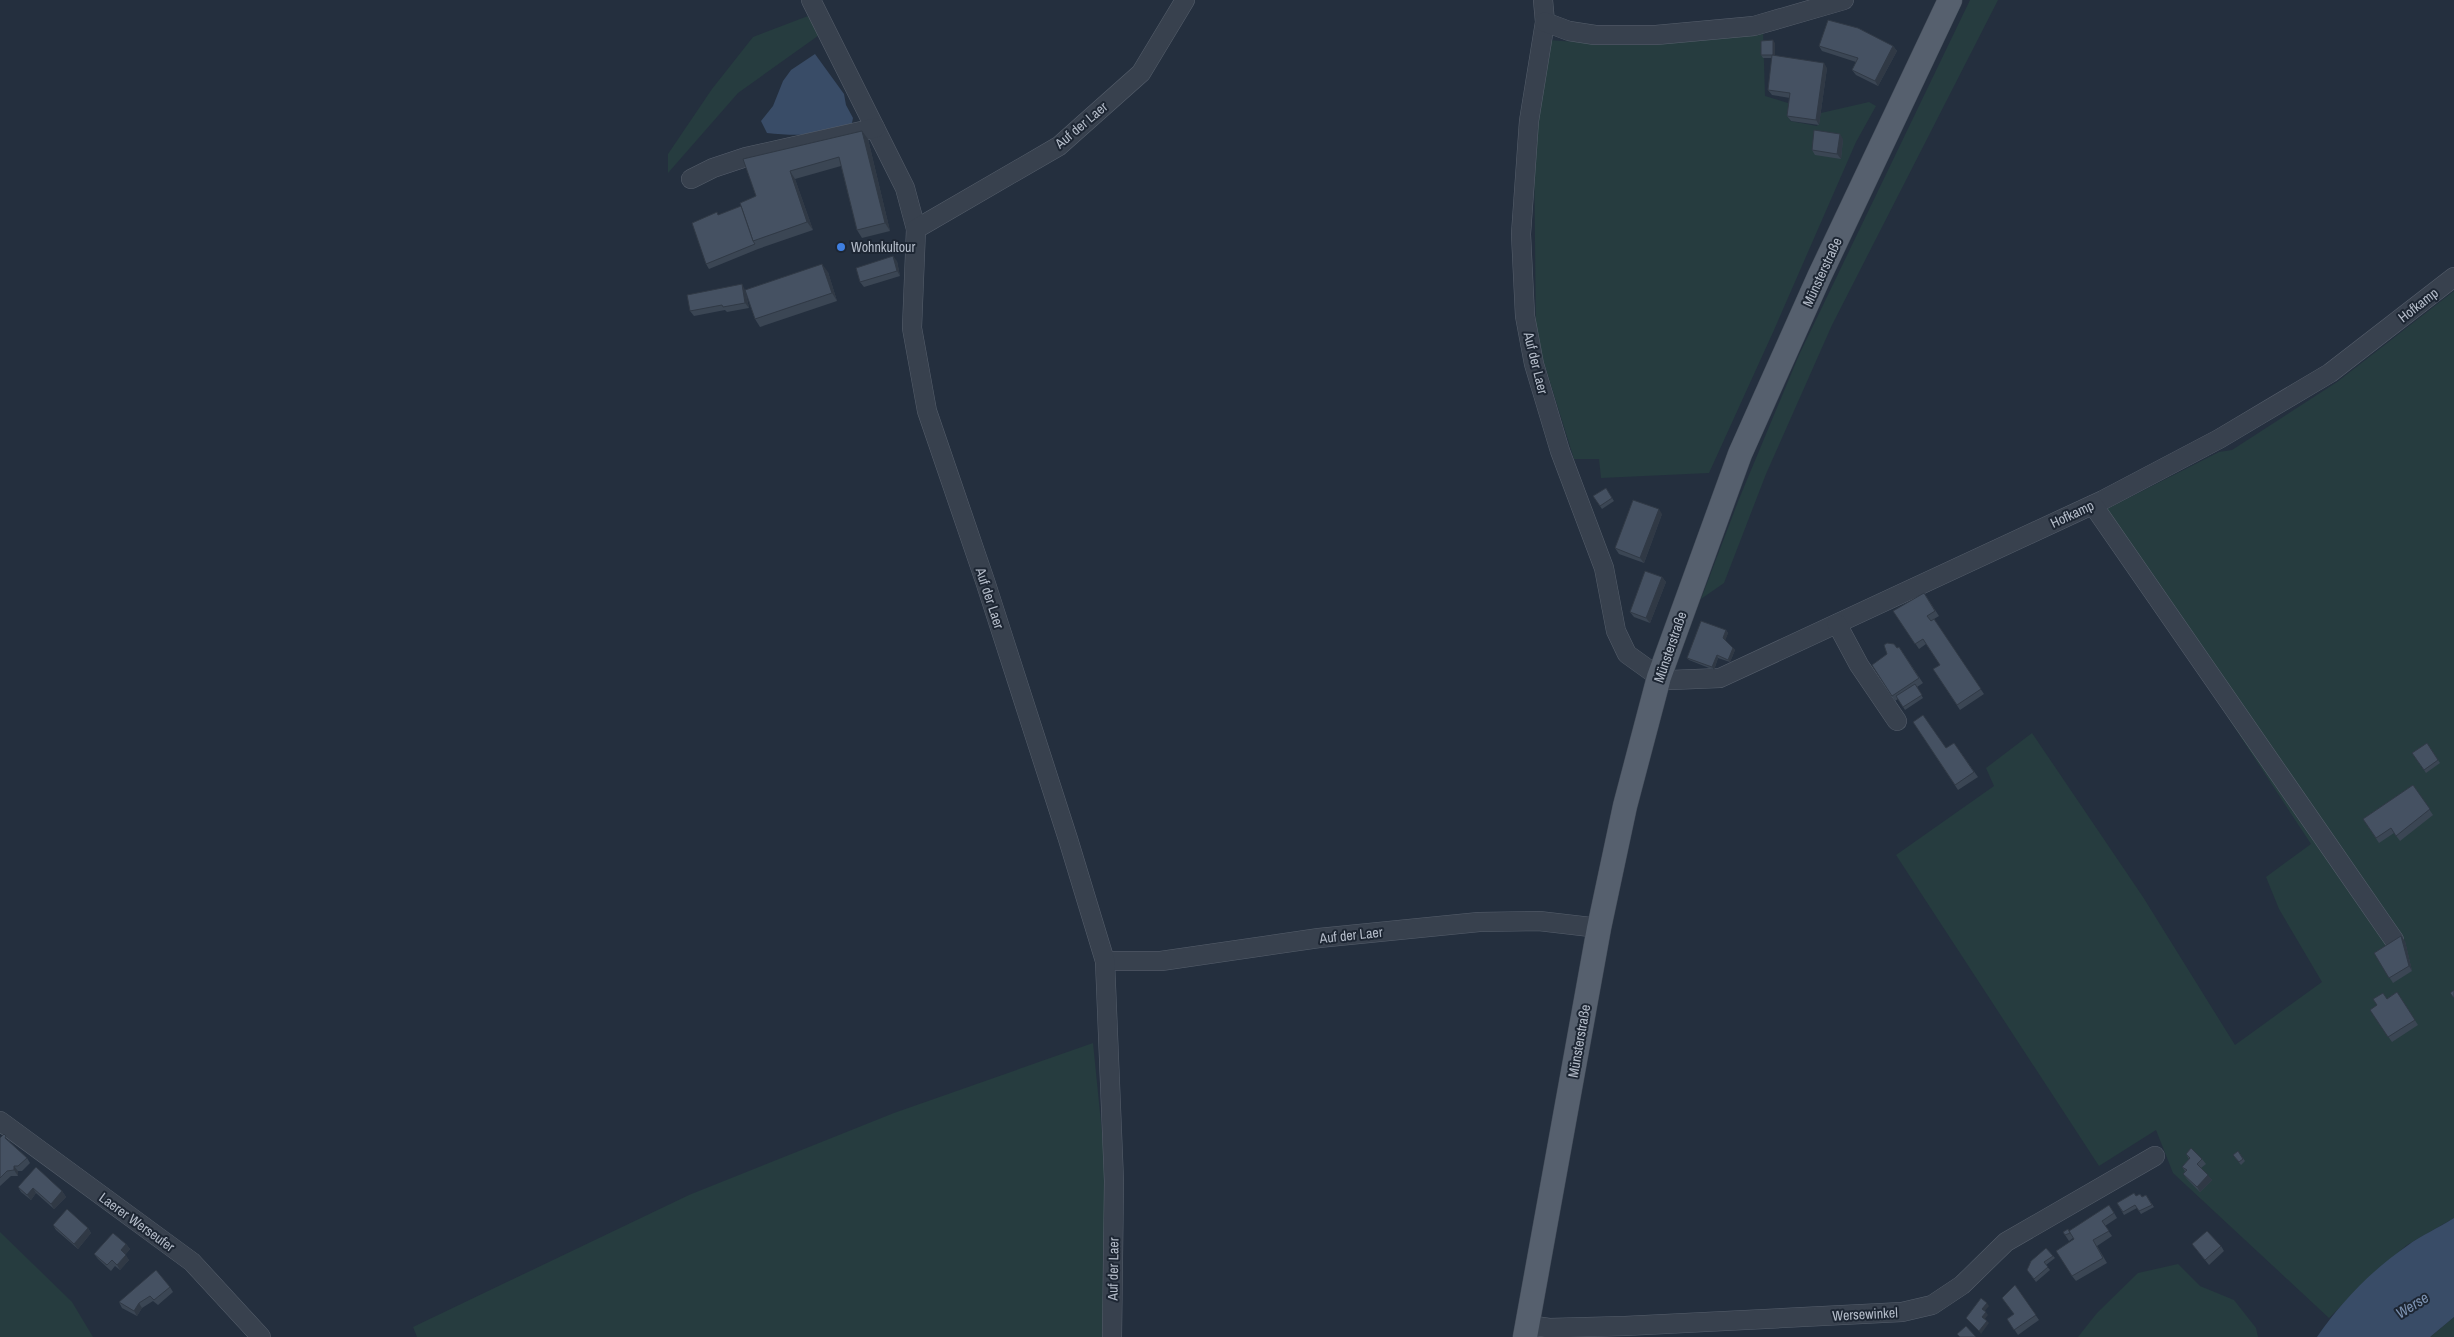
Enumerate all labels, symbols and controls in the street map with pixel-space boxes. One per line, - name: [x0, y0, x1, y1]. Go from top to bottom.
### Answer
- street label: Auf der Laer: [1050, 98, 1111, 153]
- street label: Münsterstraße: [1798, 235, 1846, 309]
- place label: Wohnkultour: [851, 238, 915, 256]
- marker: Wohnkultour: [835, 241, 847, 253]
- street label: Hofkamp: [2394, 284, 2442, 326]
- street label: Auf der Laer: [1519, 329, 1552, 396]
- street label: Hofkamp: [2047, 496, 2097, 532]
- street label: Auf der Laer: [971, 564, 1008, 631]
- street label: Münsterstraße: [1649, 609, 1691, 685]
- street label: Auf der Laer: [1318, 923, 1384, 947]
- street label: Münsterstraße: [1564, 1003, 1594, 1079]
- street label: Laerer Werseufer: [96, 1189, 178, 1256]
- street label: Auf der Laer: [1103, 1237, 1123, 1302]
- water label: Werse: [2391, 1287, 2433, 1323]
- street label: Wersewinkel: [1832, 1303, 1898, 1325]

